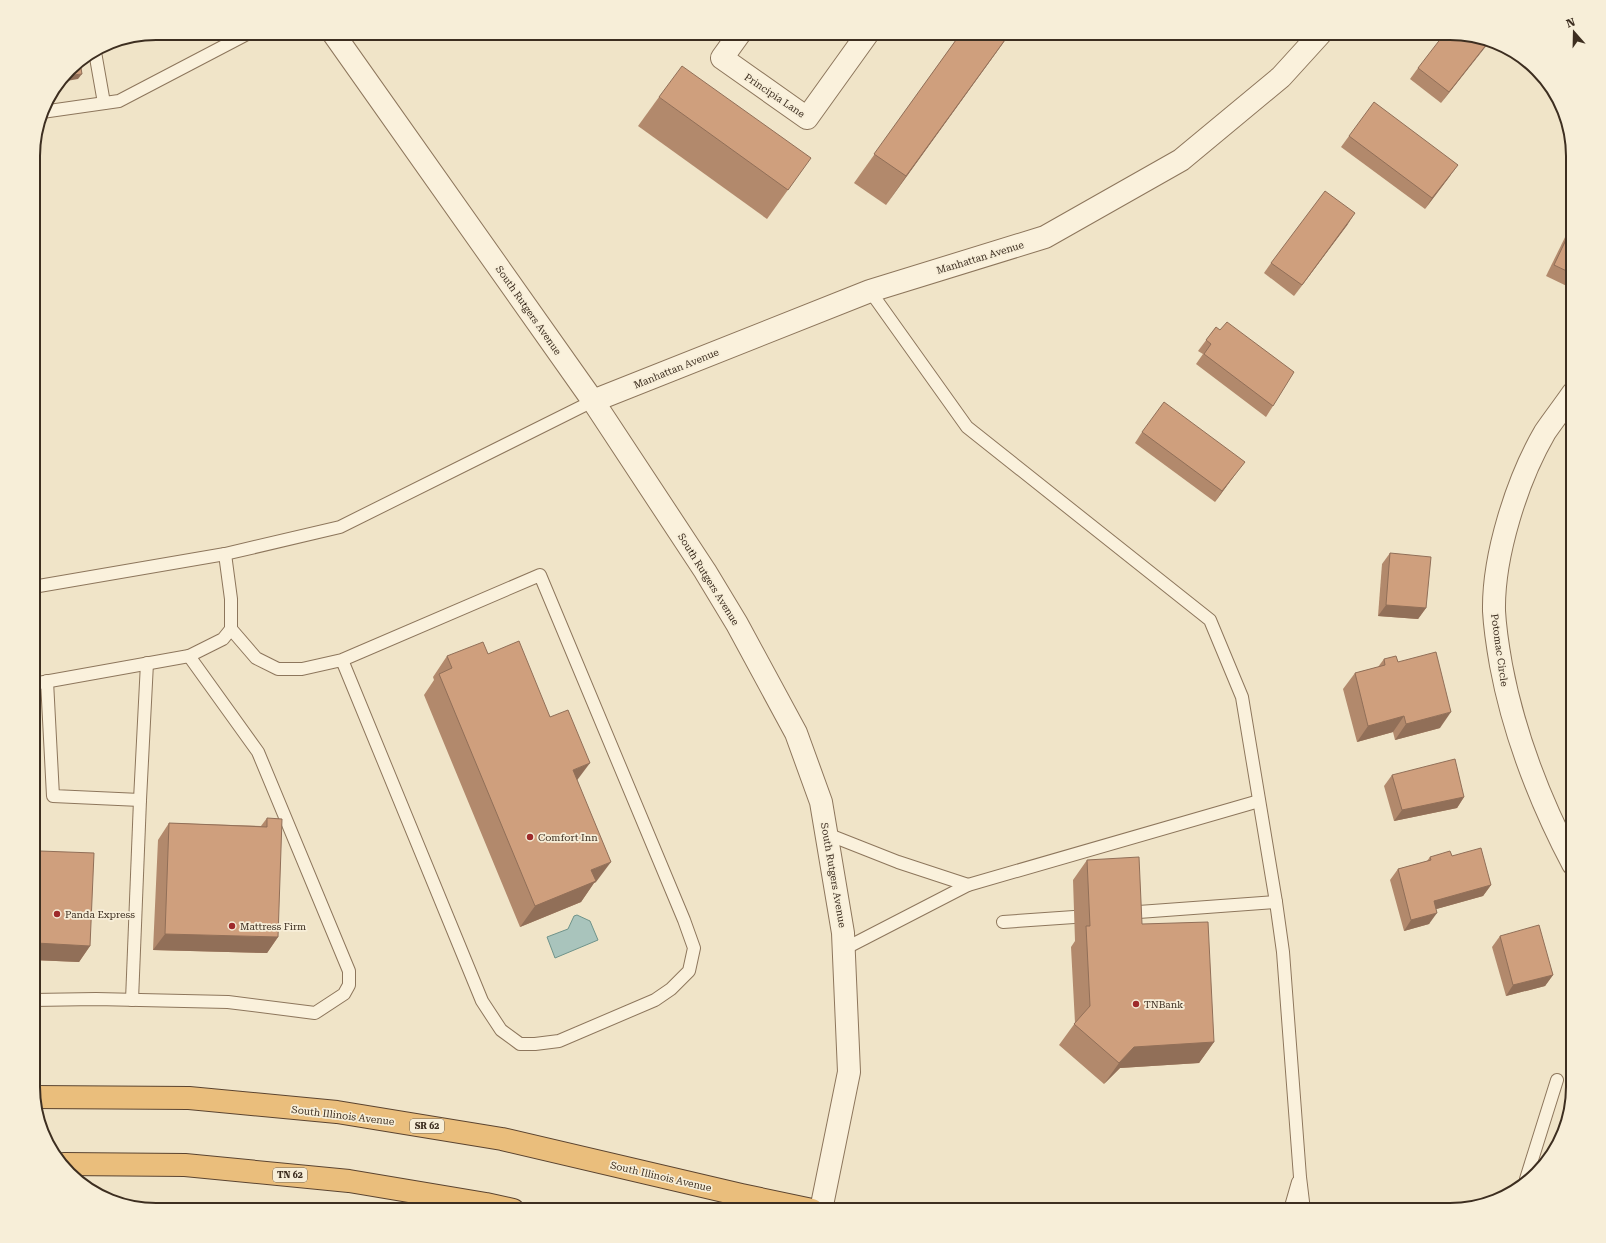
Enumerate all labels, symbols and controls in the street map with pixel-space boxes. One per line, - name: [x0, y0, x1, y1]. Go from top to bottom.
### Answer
- north arrow: [1554, 12, 1594, 52]
- text: N: [1565, 15, 1577, 31]
- street label: Principia Lane: [742, 71, 807, 120]
- street label: Manhattan Avenue: [935, 239, 1026, 276]
- street label: South Rutgers Avenue: [494, 264, 564, 357]
- street label: Manhattan Avenue: [632, 346, 721, 391]
- street label: South Rutgers Avenue: [676, 531, 742, 628]
- street label: Potomac Circle: [1489, 613, 1510, 688]
- street label: South Rutgers Avenue: [819, 822, 848, 929]
- marker: Comfort Inn: [525, 832, 535, 842]
- place label: Comfort Inn: [538, 832, 598, 843]
- marker: Panda Express: [52, 909, 62, 919]
- place label: Panda Express: [65, 909, 135, 920]
- marker: Mattress Firm: [227, 921, 237, 931]
- place label: Mattress Firm: [240, 921, 306, 932]
- marker: TNBank: [1131, 999, 1141, 1009]
- place label: TNBank: [1144, 999, 1184, 1010]
- street label: South Illinois Avenue: [291, 1104, 396, 1127]
- road number: SR 62: [410, 1119, 444, 1133]
- street label: South Illinois Avenue: [609, 1159, 713, 1194]
- road number: TN 62: [273, 1168, 307, 1182]

